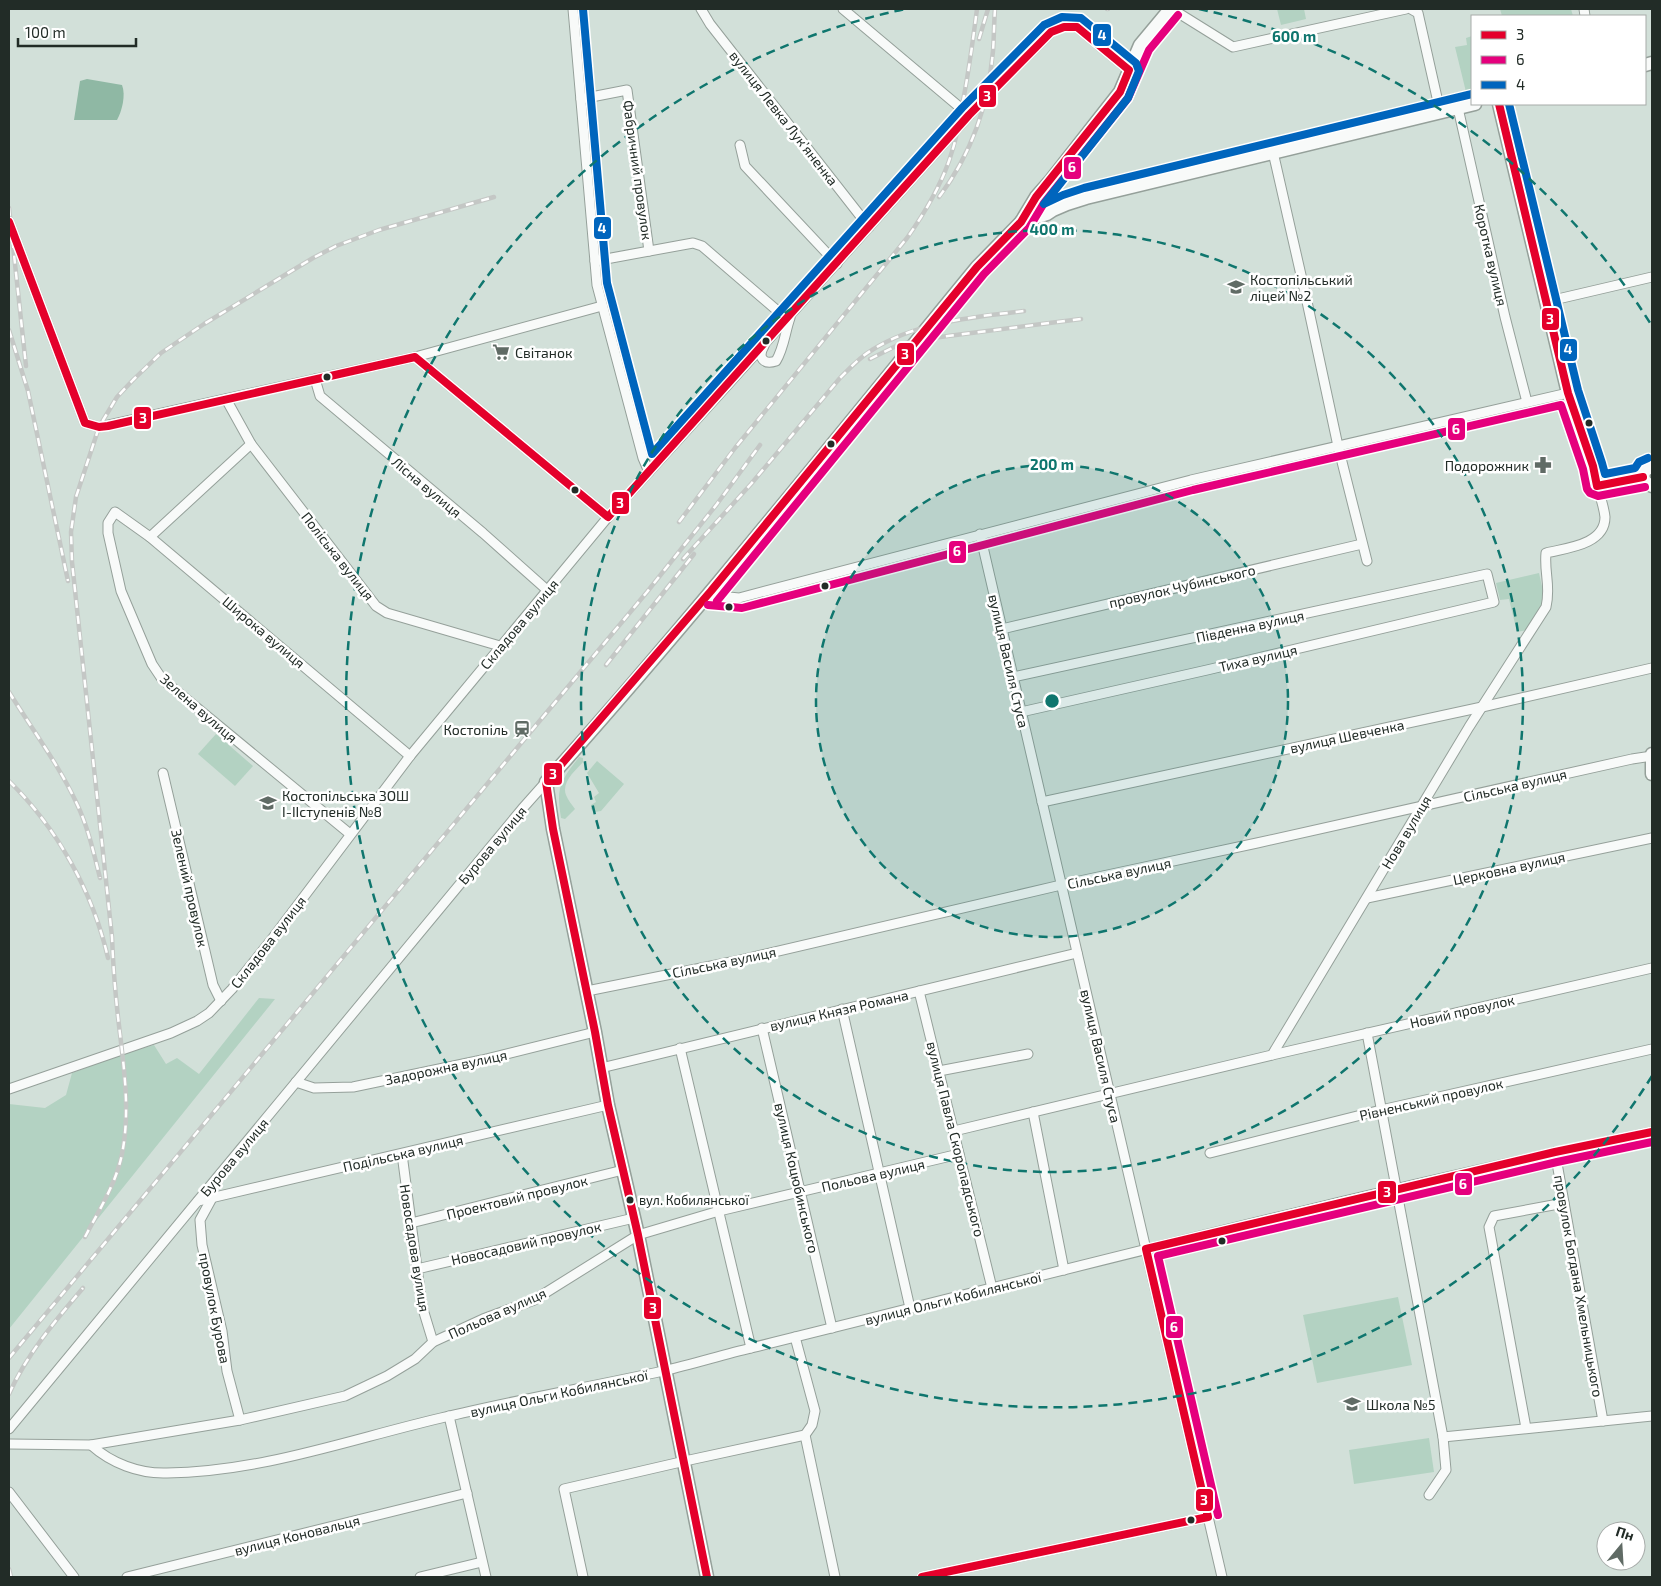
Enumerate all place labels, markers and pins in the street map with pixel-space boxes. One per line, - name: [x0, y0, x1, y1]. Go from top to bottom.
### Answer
- place label: Костопільський ліцей №2: [1250, 271, 1353, 304]
- school or university icon: Костопільський ліцей №2: [1226, 277, 1246, 297]
- unlabelled marker: [761, 336, 771, 346]
- supermarket icon: Світанок: [491, 342, 511, 362]
- place label: Світанок: [515, 344, 573, 361]
- unlabelled marker: [322, 372, 332, 382]
- unlabelled marker: [1584, 418, 1594, 428]
- unlabelled marker: [826, 439, 836, 449]
- pharmacy icon: Подорожник: [1533, 455, 1553, 475]
- place label: Подорожник: [1445, 457, 1529, 474]
- unlabelled marker: [570, 485, 580, 495]
- unlabelled marker: [820, 581, 830, 591]
- unlabelled marker: [724, 602, 734, 612]
- centre of rings: [1043, 692, 1061, 710]
- station icon: Костопіль: [512, 719, 532, 739]
- place label: Костопіль: [443, 721, 508, 738]
- place label: Костопільська ЗОШ І-ІІступенів №8: [282, 787, 409, 820]
- school or university icon: Костопільська ЗОШ І-ІІступенів №8: [258, 793, 278, 813]
- place label: вул. Кобилянської: [639, 1192, 749, 1208]
- marker: вул. Кобилянської: [625, 1195, 635, 1205]
- unlabelled marker: [1217, 1236, 1227, 1246]
- school or university icon: Школа №5: [1342, 1394, 1362, 1414]
- place label: Школа №5: [1366, 1396, 1436, 1413]
- unlabelled marker: [1186, 1515, 1196, 1525]

